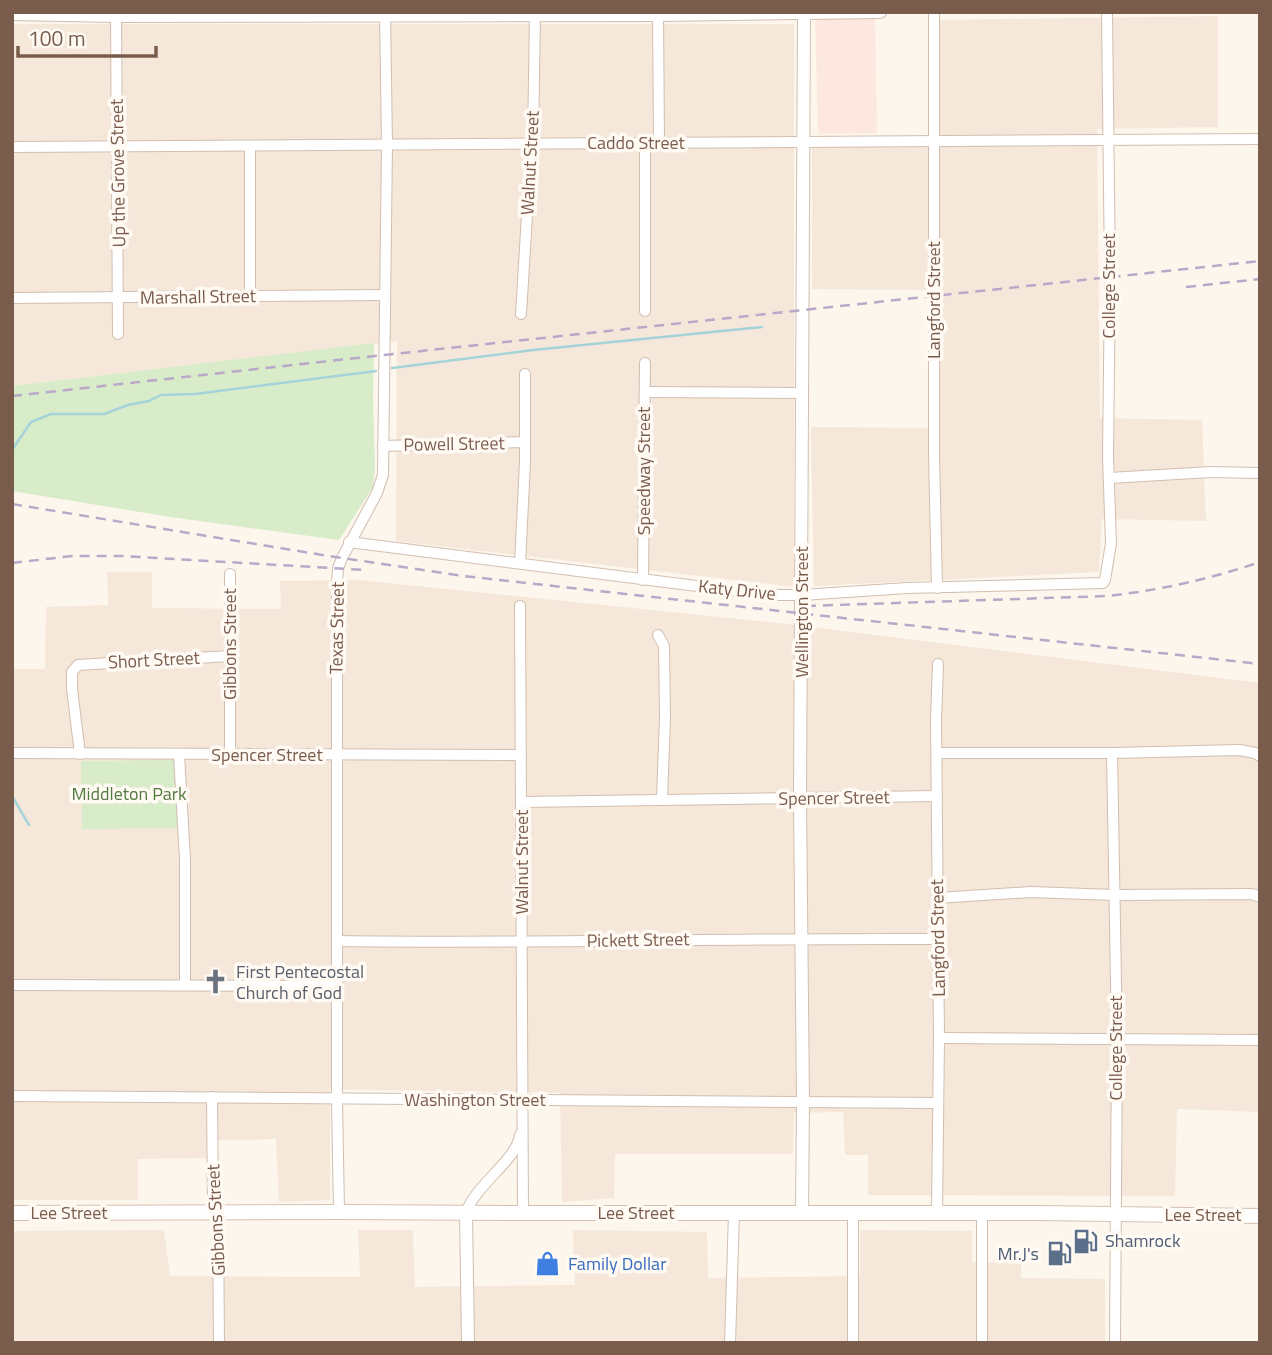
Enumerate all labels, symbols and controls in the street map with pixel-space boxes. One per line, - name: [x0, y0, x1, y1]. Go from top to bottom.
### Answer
- scale bar: [18, 14, 156, 58]
- text: 100 m: [28, 22, 85, 54]
- street label: Up the Grove Street: [103, 98, 132, 247]
- street label: Walnut Street: [513, 109, 546, 216]
- street label: Caddo Street: [587, 129, 686, 156]
- street label: College Street: [1095, 233, 1122, 339]
- street label: Langford Street: [920, 240, 947, 359]
- street label: Marshall Street: [140, 282, 257, 311]
- street label: Speedway Street: [630, 406, 657, 535]
- street label: Powell Street: [403, 429, 506, 458]
- street label: Wellington Street: [788, 545, 815, 678]
- street label: Katy Drive: [697, 572, 777, 607]
- street label: Texas Street: [322, 581, 351, 675]
- street label: Gibbons Street: [216, 587, 243, 700]
- street label: Short Street: [107, 644, 201, 675]
- street label: Spencer Street: [211, 741, 323, 768]
- park label: Middleton Park: [71, 780, 187, 807]
- street label: Spencer Street: [778, 783, 891, 812]
- street label: Walnut Street: [508, 809, 535, 914]
- street label: Langford Street: [923, 878, 952, 997]
- street label: Pickett Street: [586, 925, 690, 954]
- place label: First Pentecostal Church of God: [236, 958, 364, 1006]
- church icon: First Pentecostal Church of God: [202, 968, 230, 996]
- street label: College Street: [1102, 995, 1129, 1101]
- street label: Washington Street: [404, 1086, 546, 1113]
- street label: Gibbons Street: [199, 1163, 232, 1277]
- street label: Lee Street: [30, 1199, 108, 1226]
- street label: Lee Street: [597, 1199, 675, 1226]
- street label: Lee Street: [1164, 1201, 1242, 1228]
- fuel station icon: Shamrock: [1071, 1227, 1099, 1255]
- place label: Shamrock: [1105, 1227, 1181, 1254]
- place label: Mr.J's: [998, 1240, 1039, 1267]
- fuel station icon: Mr.J's: [1045, 1240, 1073, 1268]
- shop icon: Family Dollar: [534, 1250, 562, 1278]
- place label: Family Dollar: [568, 1250, 666, 1277]

